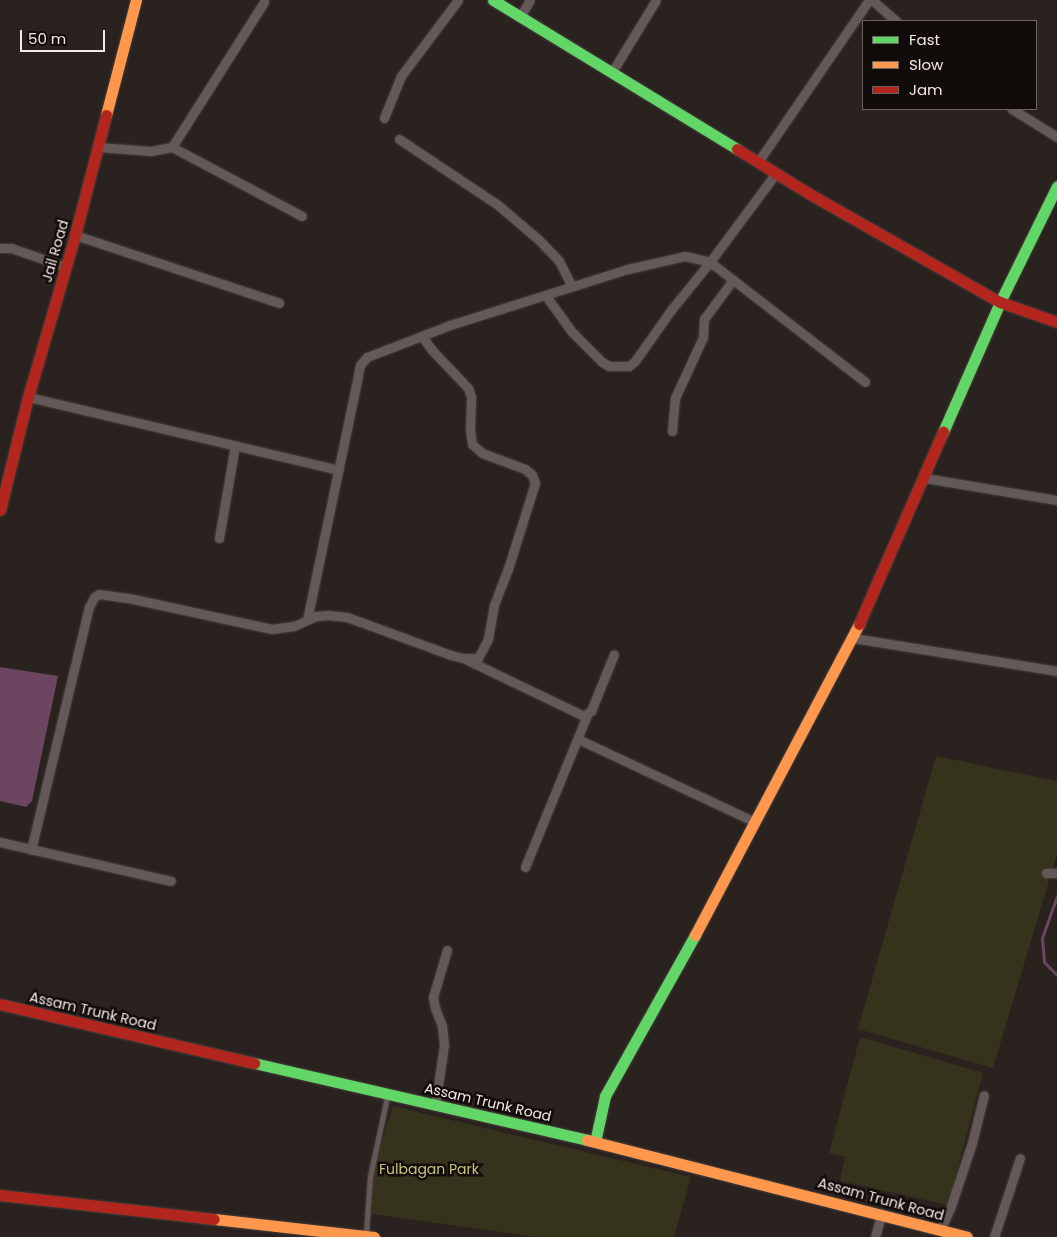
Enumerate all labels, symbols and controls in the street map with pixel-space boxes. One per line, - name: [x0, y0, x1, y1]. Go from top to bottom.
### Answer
- scale bar: [22, 20, 108, 52]
- legend: [862, 20, 1037, 110]
- text: 50 m: [28, 28, 66, 49]
- text: Fast: [909, 29, 940, 50]
- text: Slow: [909, 54, 943, 75]
- text: Jam: [909, 79, 943, 100]
- street label: Jail Road: [38, 218, 72, 284]
- street label: Assam Trunk Road: [28, 988, 158, 1034]
- street label: Assam Trunk Road: [423, 1079, 553, 1125]
- park label: Fulbagan Park: [379, 1161, 479, 1177]
- street label: Assam Trunk Road: [816, 1174, 946, 1224]

